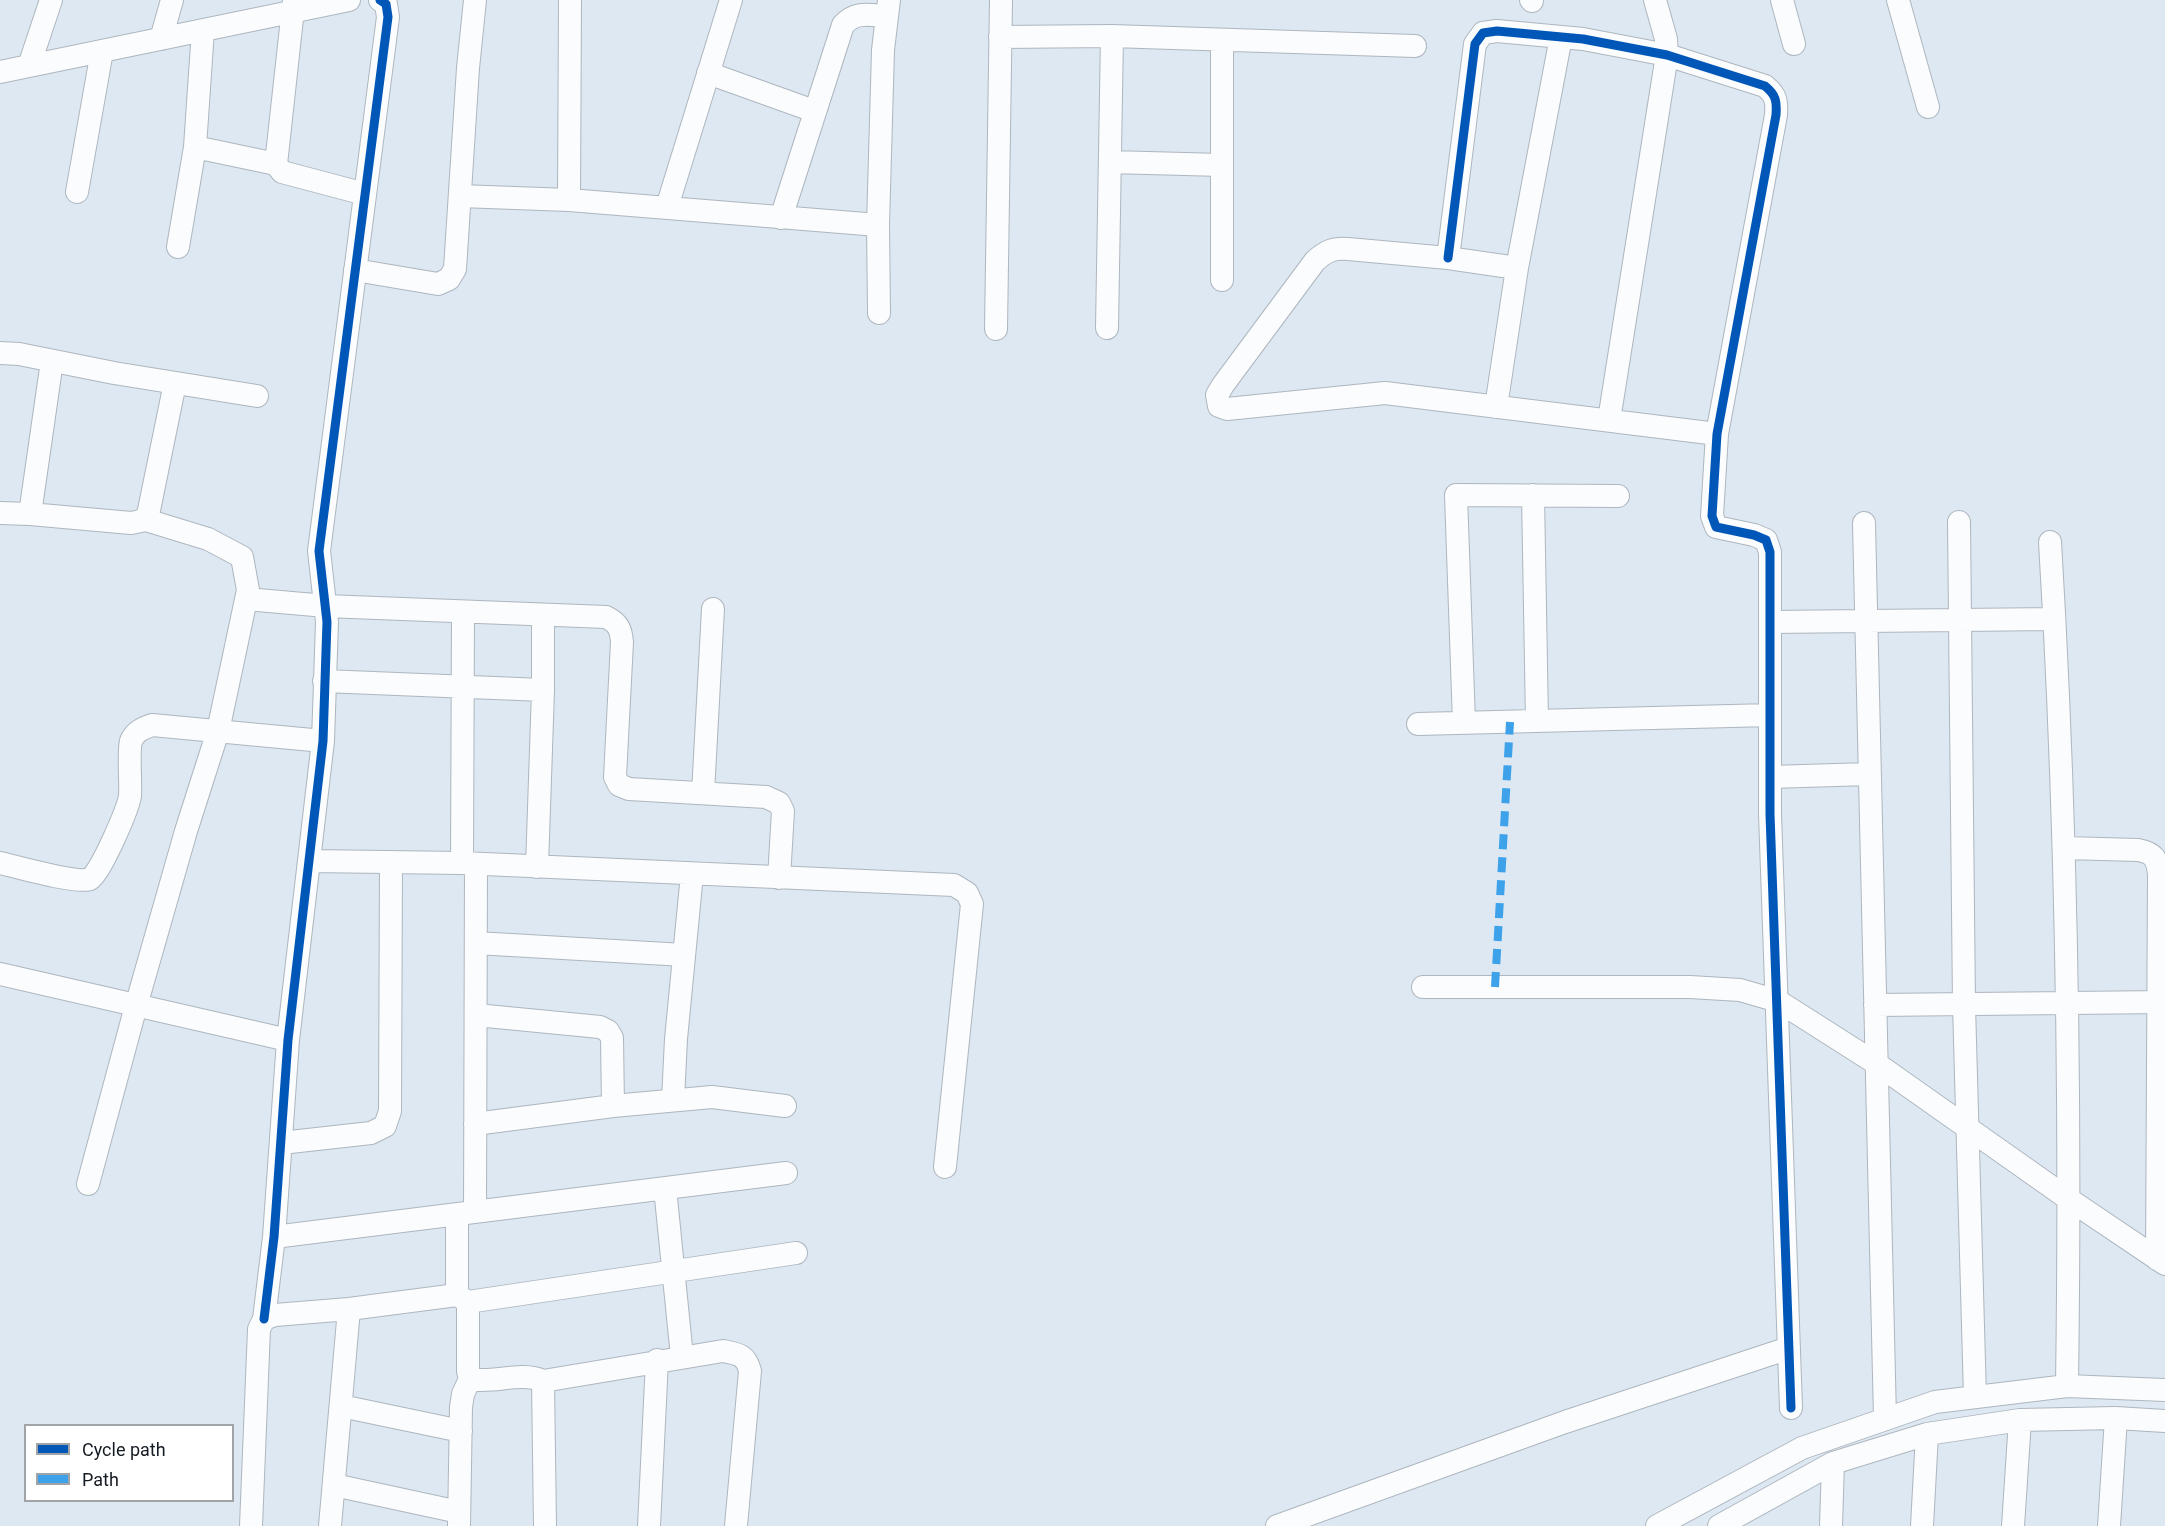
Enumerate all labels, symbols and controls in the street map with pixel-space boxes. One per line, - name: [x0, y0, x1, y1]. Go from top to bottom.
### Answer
- legend: [24, 1424, 234, 1502]
- text: Cycle path: [82, 1439, 166, 1460]
- text: Path: [82, 1469, 119, 1490]

